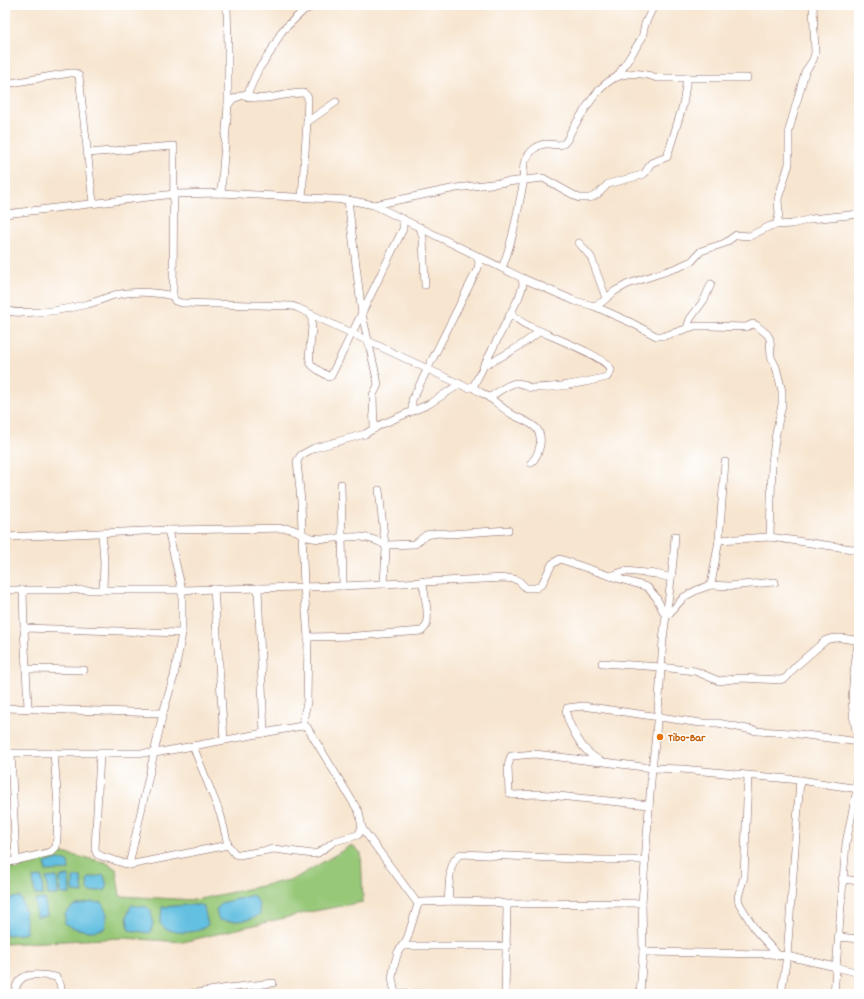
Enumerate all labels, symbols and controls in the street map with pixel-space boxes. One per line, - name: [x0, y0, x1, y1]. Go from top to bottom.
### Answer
- place label: Tibo-Bar: [668, 730, 706, 747]
- marker: Tibo-Bar: [655, 732, 665, 742]

